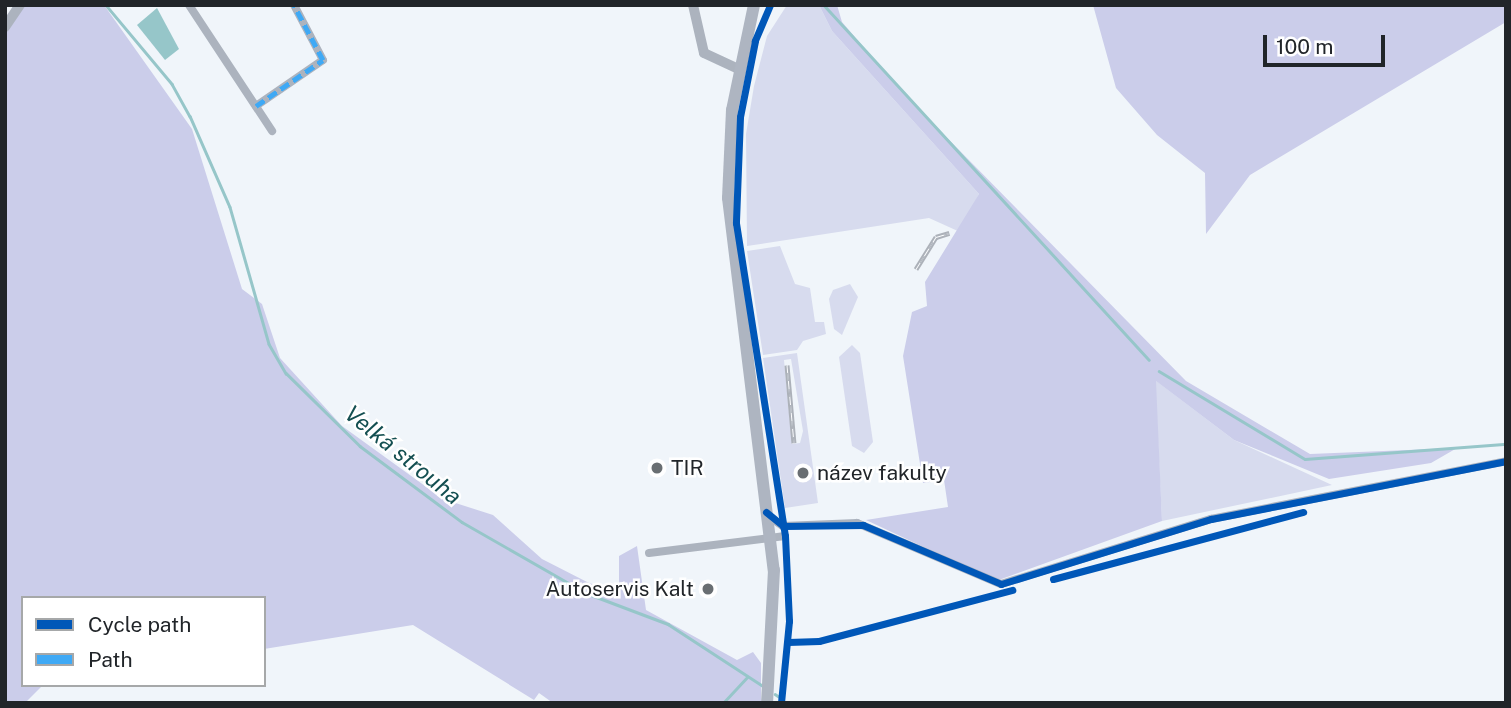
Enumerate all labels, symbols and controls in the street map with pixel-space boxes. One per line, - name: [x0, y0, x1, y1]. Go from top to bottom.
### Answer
- scale bar: [1266, 21, 1388, 65]
- text: 100 m: [1276, 34, 1333, 59]
- water label: Velká strouha: [339, 400, 467, 510]
- place label: TIR: [671, 455, 704, 481]
- marker: TIR: [649, 460, 665, 476]
- place label: název fakulty: [817, 460, 947, 486]
- marker: název fakulty: [795, 465, 811, 481]
- place label: Autoservis Kalt: [545, 576, 694, 602]
- marker: Autoservis Kalt: [700, 581, 716, 597]
- legend: [21, 596, 266, 687]
- text: Cycle path: [88, 612, 191, 637]
- text: Path: [88, 647, 133, 672]

